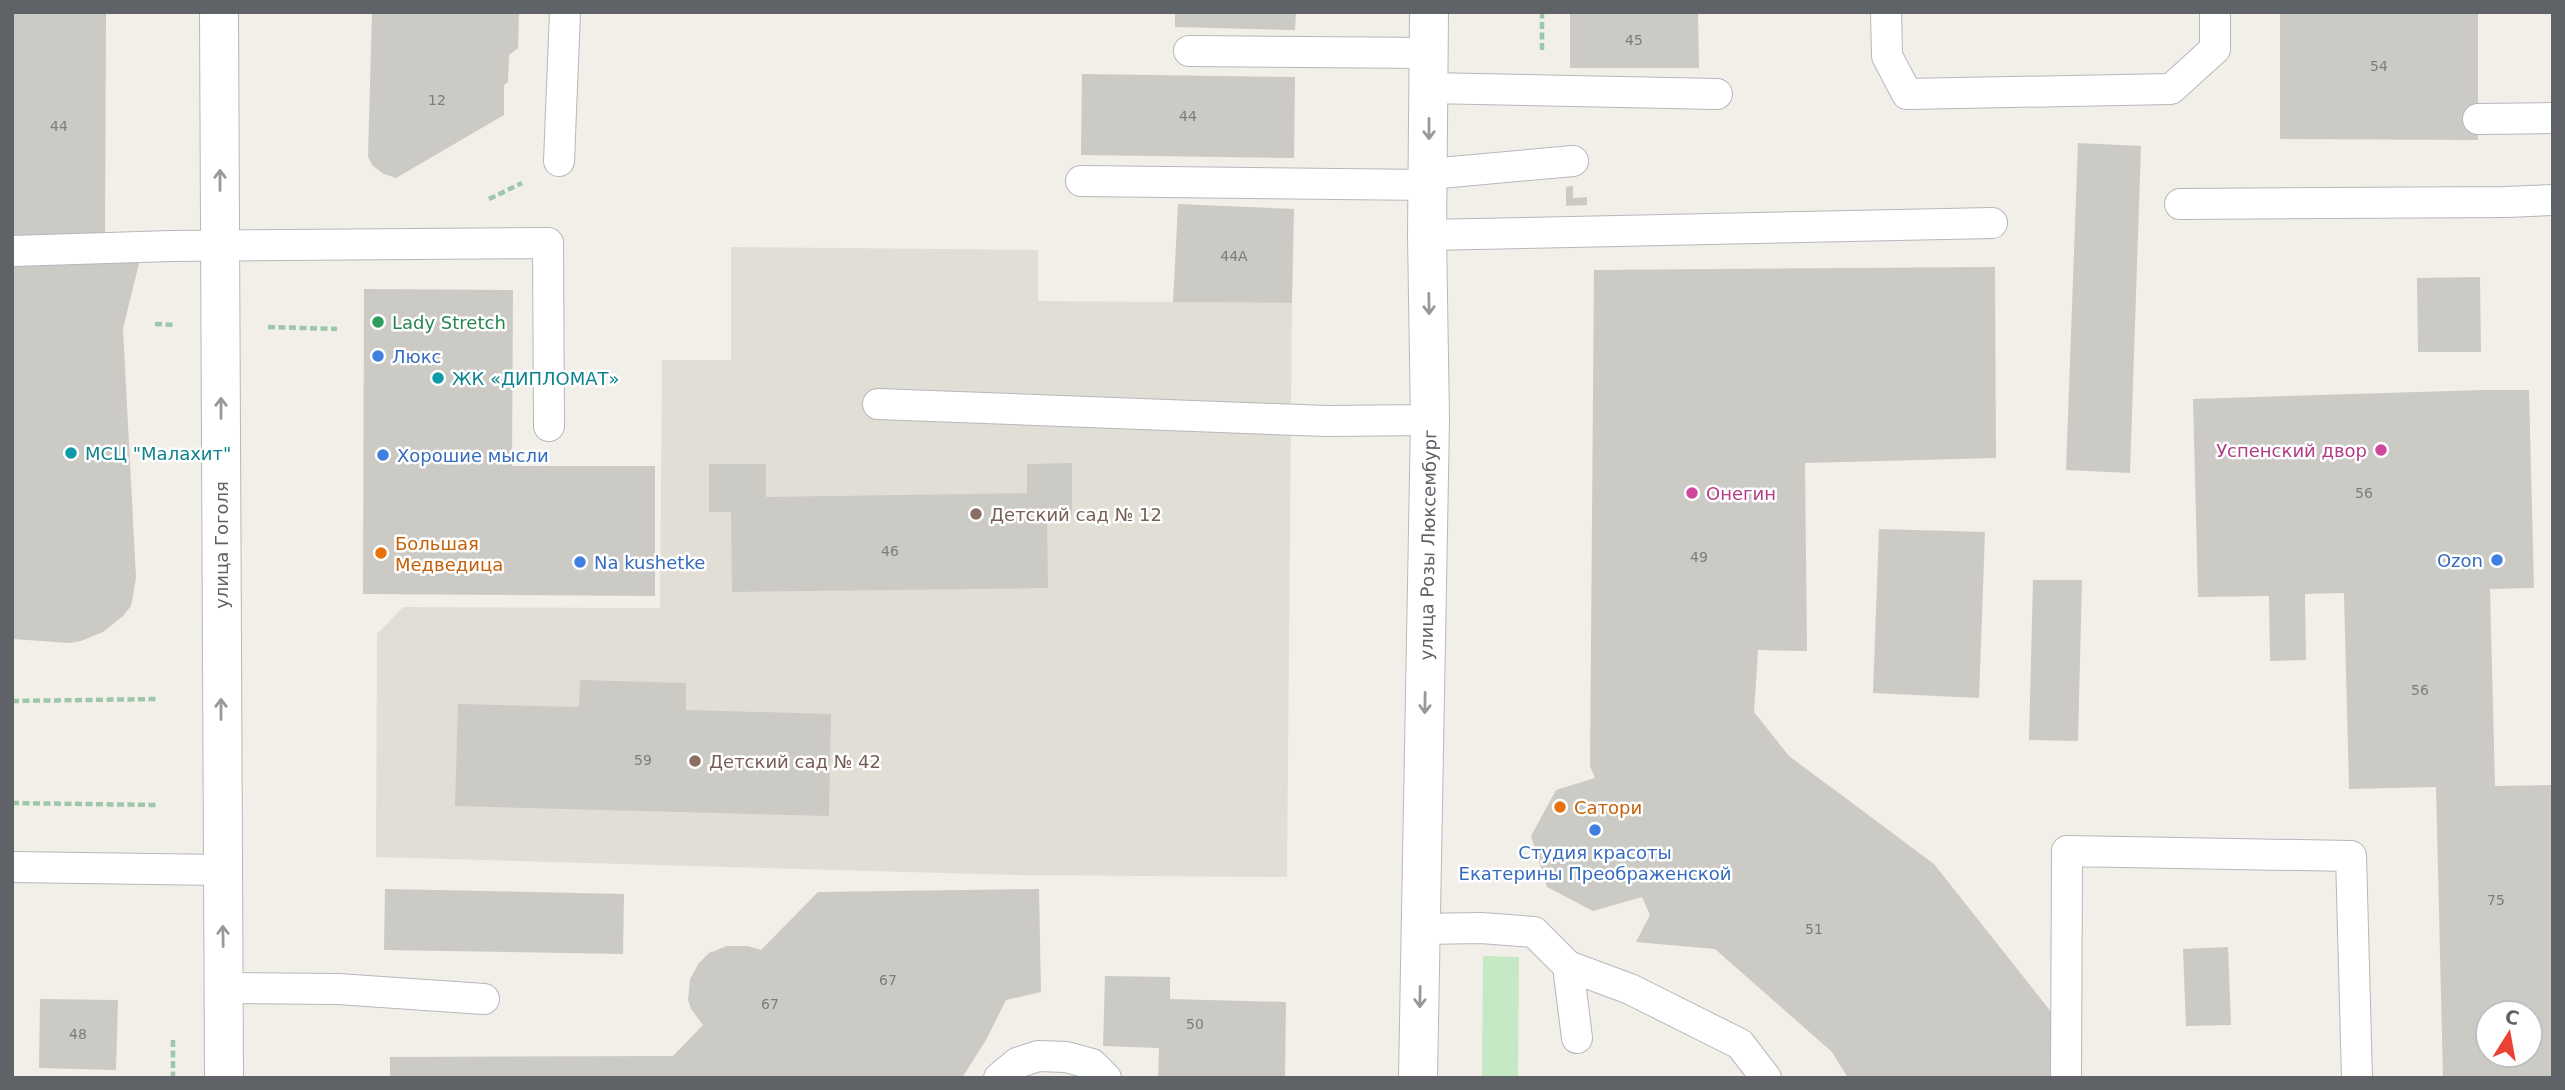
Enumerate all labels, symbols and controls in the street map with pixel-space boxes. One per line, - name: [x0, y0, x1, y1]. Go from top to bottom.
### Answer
- house number: 45: [1625, 32, 1643, 48]
- house number: 54: [2370, 58, 2388, 74]
- house number: 12: [428, 92, 446, 108]
- house number: 44: [1179, 108, 1197, 124]
- house number: 44: [50, 118, 68, 134]
- one-way arrow: [1422, 118, 1436, 141]
- one-way arrow: [213, 169, 227, 192]
- house number: 44А: [1220, 248, 1248, 264]
- one-way arrow: [1422, 292, 1435, 315]
- place label: Lady Stretch: [392, 312, 506, 333]
- marker: Lady Stretch: [370, 314, 386, 330]
- place label: Люкс: [392, 346, 441, 367]
- marker: Люкс: [370, 348, 386, 364]
- place label: ЖК «ДИПЛОМАТ»: [452, 368, 620, 389]
- marker: ЖК «ДИПЛОМАТ»: [430, 370, 446, 386]
- one-way arrow: [214, 396, 228, 419]
- street label: улица Розы Люксембург: [1415, 429, 1441, 661]
- place label: Успенский двор: [2216, 440, 2367, 461]
- marker: Успенский двор: [2373, 442, 2389, 458]
- place label: МСЦ "Малахит": [85, 443, 231, 464]
- marker: МСЦ "Малахит": [63, 445, 79, 461]
- place label: Хорошие мысли: [397, 445, 549, 466]
- marker: Хорошие мысли: [375, 447, 391, 463]
- street label: улица Гоголя: [211, 481, 232, 609]
- place label: Онегин: [1706, 483, 1776, 504]
- marker: Онегин: [1684, 485, 1700, 501]
- house number: 56: [2355, 485, 2373, 501]
- place label: Детский сад № 12: [990, 504, 1162, 525]
- marker: Детский сад № 12: [968, 506, 984, 522]
- place label: Большая Медведица: [395, 533, 503, 575]
- house number: 46: [881, 543, 899, 559]
- marker: Большая Медведица: [373, 545, 389, 561]
- house number: 49: [1690, 549, 1708, 565]
- place label: Ozon: [2437, 550, 2483, 571]
- place label: Na kushetke: [594, 552, 705, 573]
- marker: Ozon: [2489, 552, 2505, 568]
- marker: Na kushetke: [572, 554, 588, 570]
- house number: 56: [2411, 682, 2429, 698]
- one-way arrow: [1419, 691, 1432, 714]
- one-way arrow: [214, 697, 228, 720]
- place label: Детский сад № 42: [709, 751, 881, 772]
- house number: 59: [634, 752, 652, 768]
- marker: Детский сад № 42: [687, 753, 703, 769]
- place label: Сатори: [1574, 797, 1642, 818]
- marker: Сатори: [1552, 799, 1568, 815]
- marker: Студия красоты Екатерины Преображенской: [1587, 822, 1603, 838]
- place label: Студия красоты Екатерины Преображенской: [1459, 842, 1731, 884]
- house number: 75: [2487, 892, 2505, 908]
- house number: 51: [1805, 921, 1823, 937]
- one-way arrow: [216, 925, 230, 948]
- house number: 67: [879, 972, 897, 988]
- one-way arrow: [1413, 986, 1427, 1009]
- house number: 67: [761, 996, 779, 1012]
- north arrow: [2474, 999, 2544, 1069]
- text: С: [2503, 1005, 2521, 1029]
- house number: 50: [1186, 1016, 1204, 1032]
- house number: 48: [69, 1026, 87, 1042]

